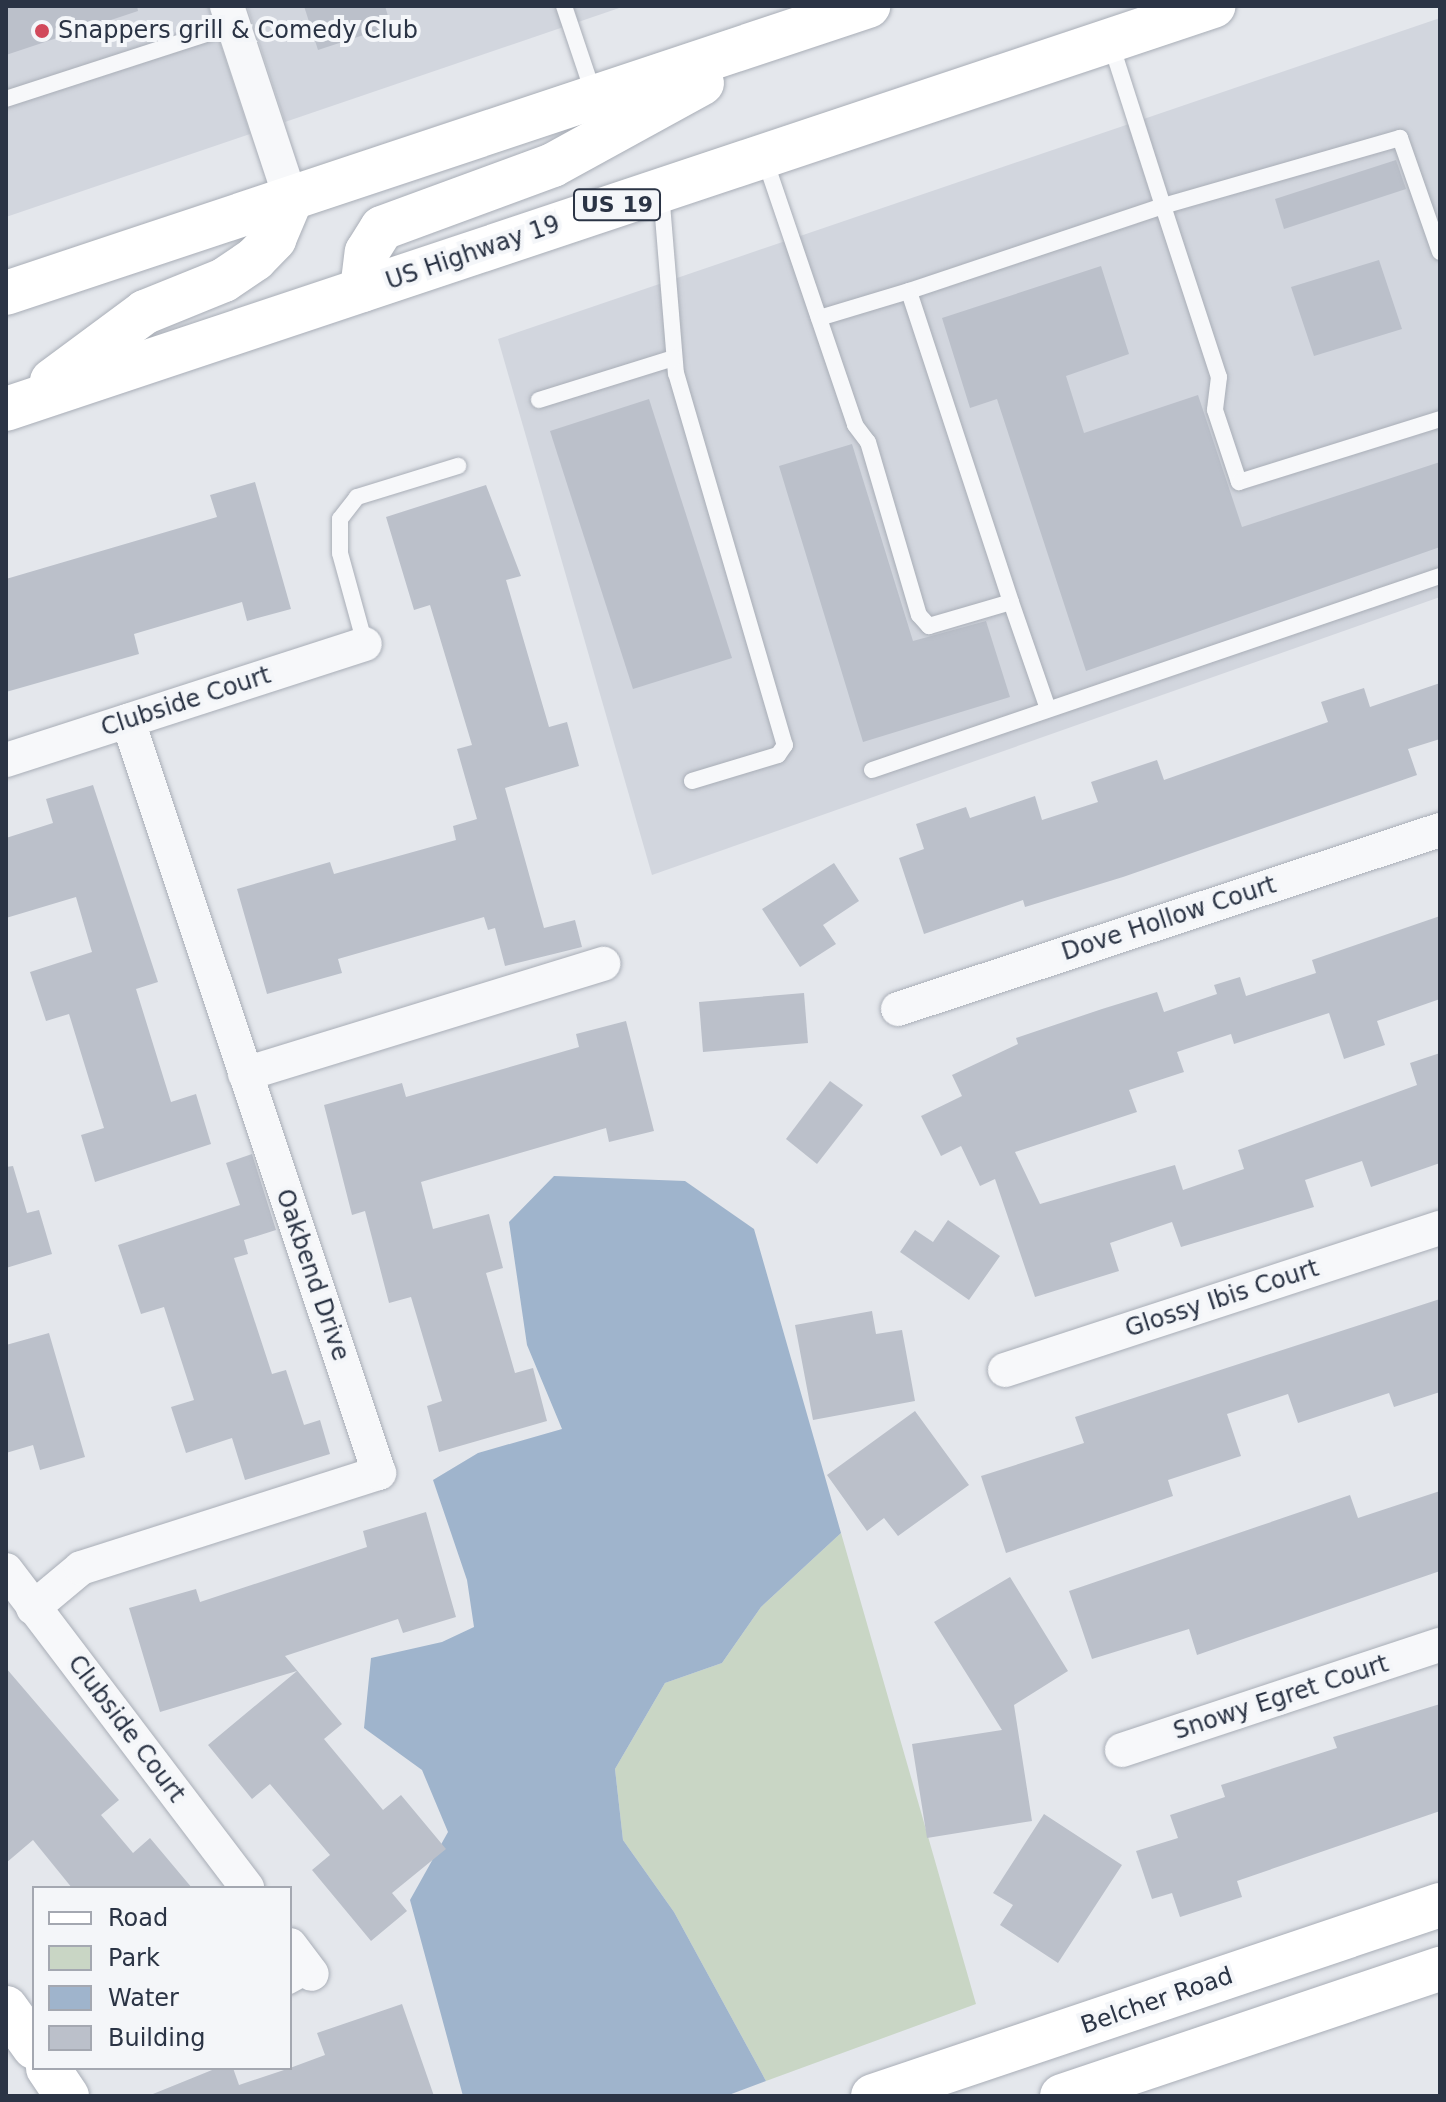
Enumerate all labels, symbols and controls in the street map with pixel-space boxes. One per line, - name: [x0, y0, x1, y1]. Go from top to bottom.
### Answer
- place label: Snappers grill & Comedy Club: [58, 17, 418, 45]
- marker: Snappers grill & Comedy Club: [33, 22, 51, 40]
- road number: US 19: [573, 187, 661, 223]
- street label: US Highway 19: [382, 210, 564, 296]
- street label: Clubside Court: [98, 661, 274, 743]
- street label: Dove Hollow Court: [1058, 871, 1280, 967]
- street label: Oakbend Drive: [269, 1185, 355, 1365]
- street label: Glossy Ibis Court: [1122, 1254, 1322, 1344]
- street label: Clubside Court: [61, 1650, 191, 1808]
- street label: Snowy Egret Court: [1170, 1650, 1392, 1746]
- legend: [32, 1886, 292, 2070]
- text: Road: [108, 1904, 168, 1932]
- text: Park: [108, 1944, 160, 1972]
- street label: Belcher Road: [1077, 1962, 1237, 2040]
- text: Water: [108, 1984, 179, 2012]
- text: Building: [108, 2024, 205, 2052]

